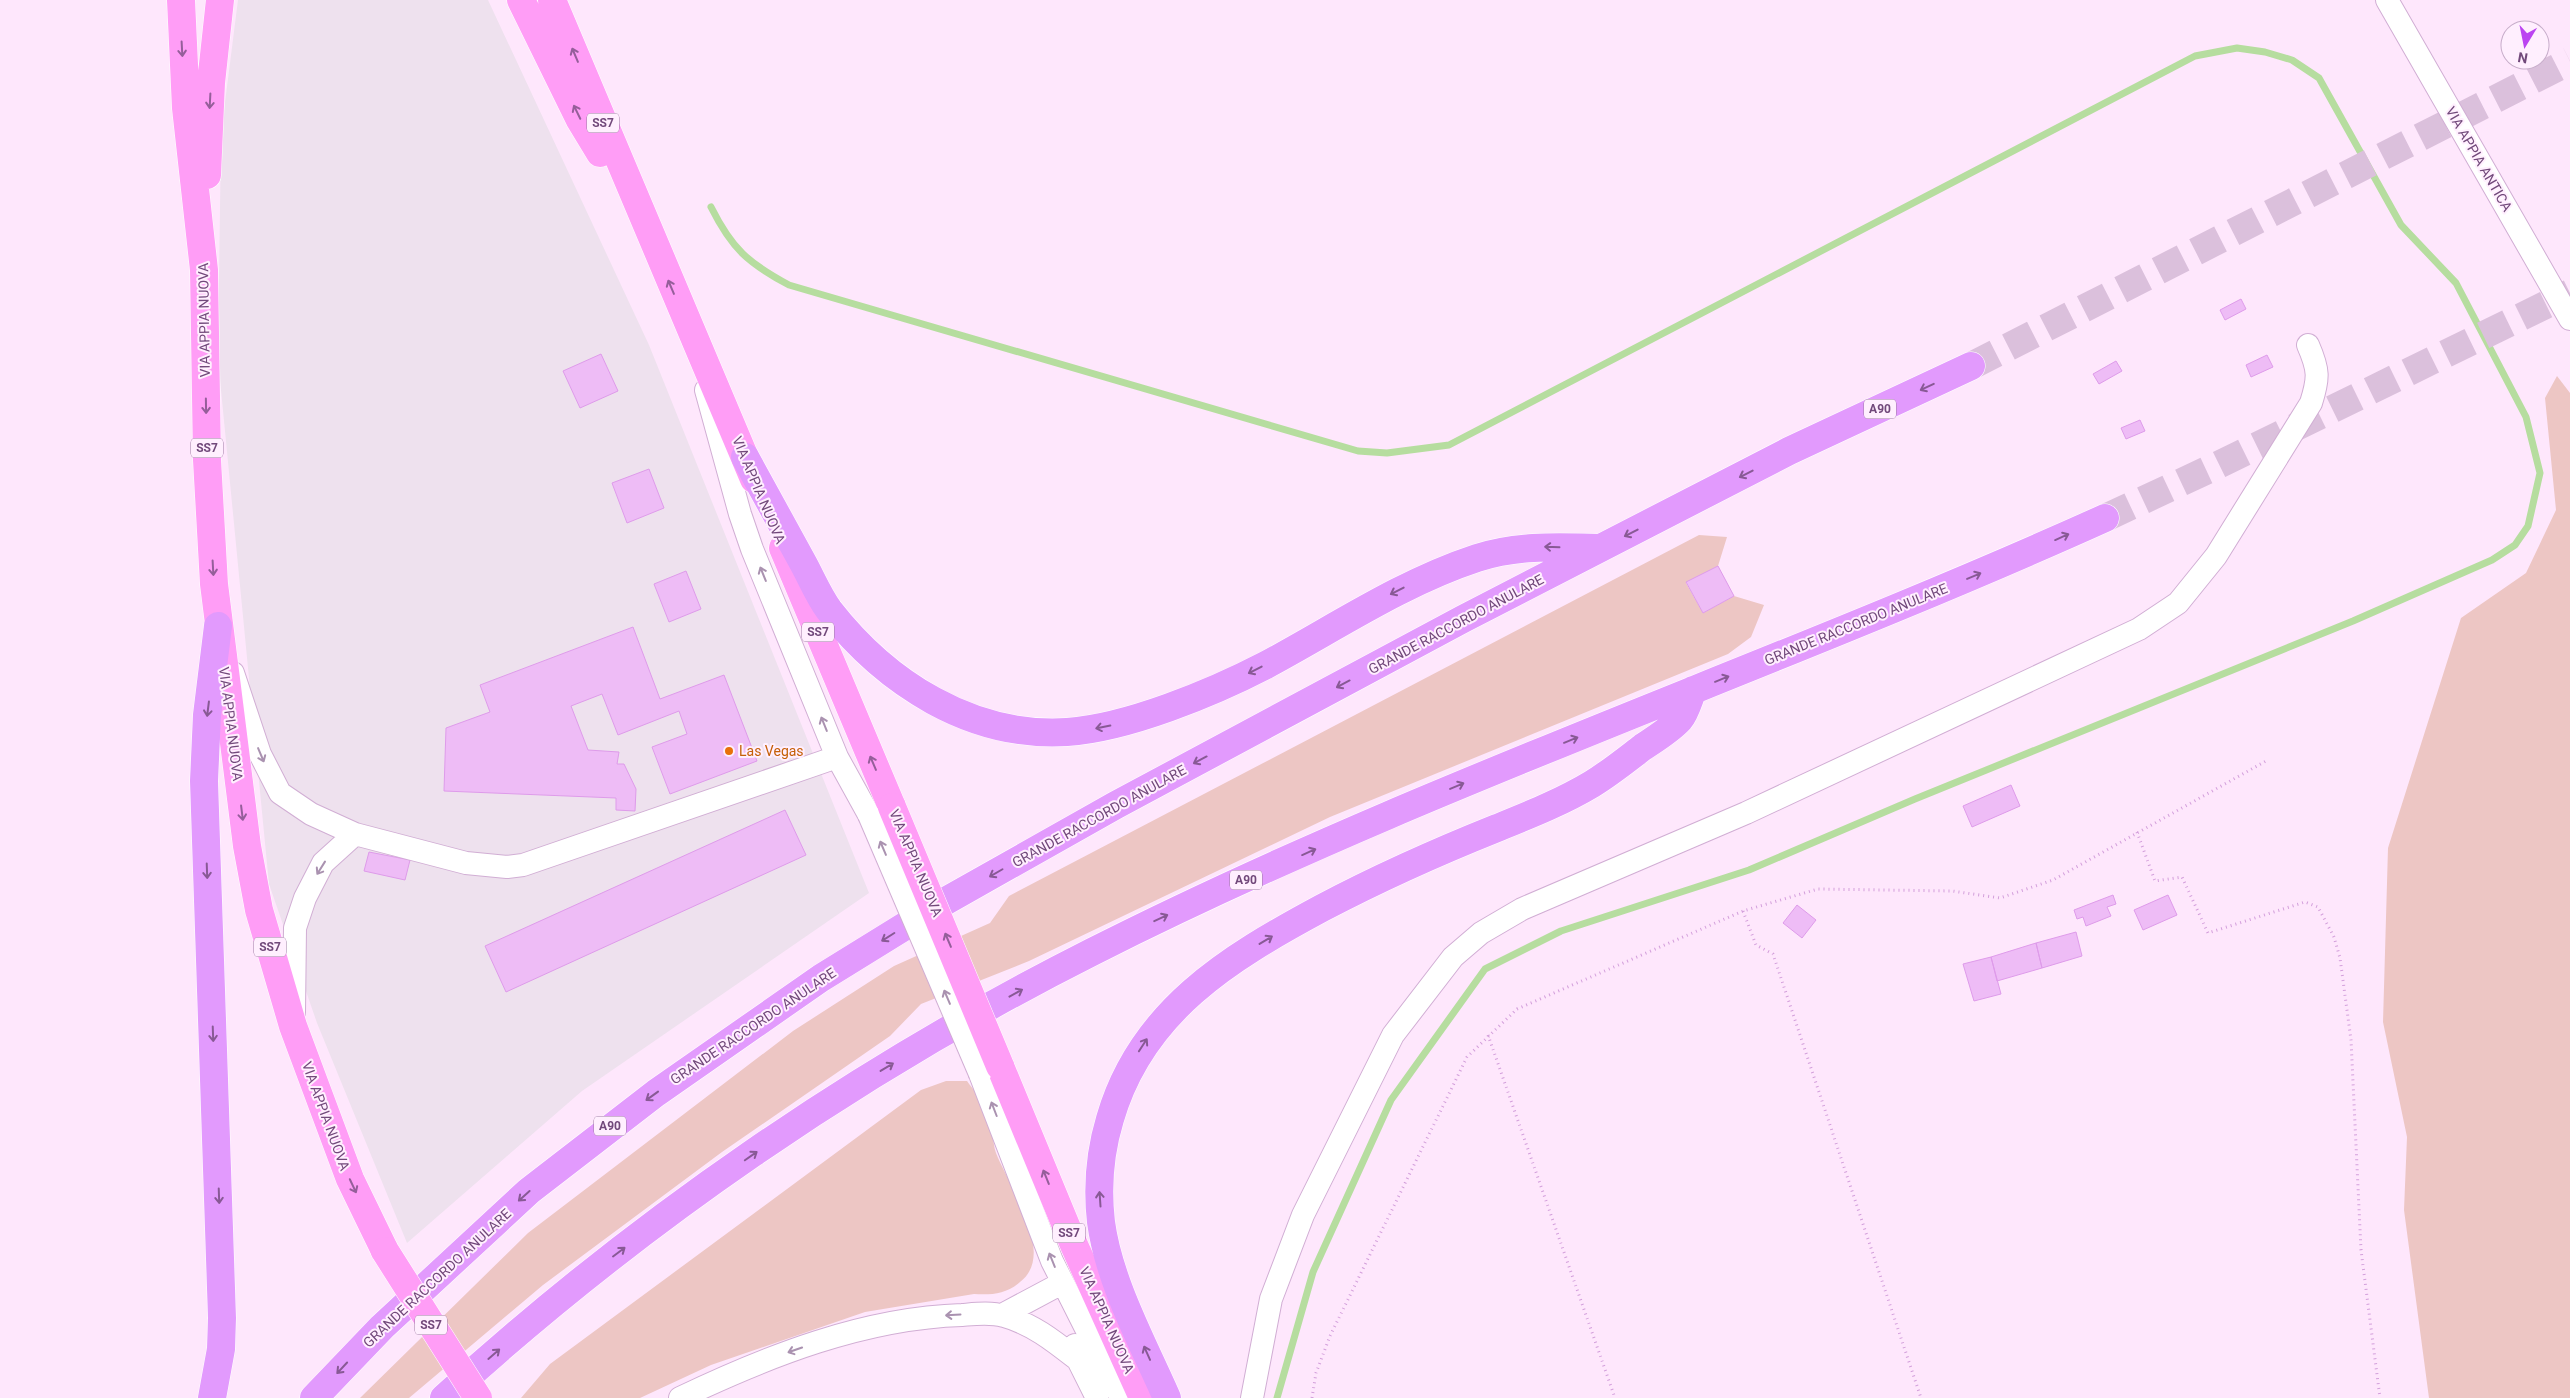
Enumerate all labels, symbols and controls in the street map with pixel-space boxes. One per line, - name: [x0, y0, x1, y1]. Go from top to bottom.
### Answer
- north arrow: [2500, 20, 2550, 70]
- one-way arrow: [178, 40, 187, 56]
- one-way arrow: [569, 48, 579, 63]
- text: N: [2516, 49, 2529, 67]
- one-way arrow: [205, 92, 215, 108]
- street label: VIA APPIA ANTICA: [2443, 104, 2515, 214]
- one-way arrow: [572, 105, 582, 120]
- road number: SS7: [587, 114, 619, 132]
- street label: VIA APPIA NUOVA: [195, 262, 213, 378]
- one-way arrow: [666, 280, 676, 295]
- one-way arrow: [1920, 383, 1935, 392]
- one-way arrow: [201, 398, 211, 414]
- road number: A90: [1864, 399, 1896, 418]
- street label: VIA APPIA NUOVA: [729, 434, 789, 546]
- road number: SS7: [191, 438, 223, 458]
- one-way arrow: [1738, 469, 1753, 479]
- one-way arrow: [1624, 529, 1639, 538]
- one-way arrow: [2054, 532, 2069, 541]
- one-way arrow: [1544, 542, 1560, 551]
- one-way arrow: [208, 560, 217, 576]
- one-way arrow: [757, 567, 767, 582]
- one-way arrow: [1966, 570, 1981, 580]
- street label: GRANDE RACCORDO ANULARE: [1366, 571, 1546, 677]
- street label: GRANDE RACCORDO ANULARE: [1762, 580, 1950, 668]
- one-way arrow: [1390, 587, 1405, 596]
- road number: SS7: [802, 622, 834, 642]
- street label: VIA APPIA NUOVA: [216, 666, 246, 782]
- one-way arrow: [1248, 666, 1263, 675]
- one-way arrow: [1714, 674, 1729, 683]
- one-way arrow: [1336, 679, 1351, 689]
- one-way arrow: [202, 701, 212, 717]
- one-way arrow: [818, 717, 828, 732]
- one-way arrow: [1095, 722, 1111, 732]
- one-way arrow: [1563, 735, 1578, 744]
- place label: Las Vegas: [739, 743, 804, 759]
- marker: Las Vegas: [723, 745, 735, 757]
- one-way arrow: [256, 747, 266, 762]
- one-way arrow: [868, 755, 877, 770]
- one-way arrow: [1192, 755, 1207, 765]
- street label: GRANDE RACCORDO ANULARE: [1009, 761, 1189, 870]
- one-way arrow: [1449, 780, 1464, 790]
- one-way arrow: [237, 805, 247, 821]
- street label: VIA APPIA NUOVA: [886, 807, 946, 919]
- one-way arrow: [878, 841, 888, 856]
- one-way arrow: [1301, 846, 1316, 856]
- one-way arrow: [315, 860, 325, 874]
- one-way arrow: [202, 862, 212, 879]
- one-way arrow: [990, 868, 1004, 878]
- road number: A90: [1230, 870, 1262, 890]
- one-way arrow: [1153, 913, 1168, 923]
- one-way arrow: [881, 932, 895, 942]
- one-way arrow: [943, 933, 952, 948]
- one-way arrow: [1258, 935, 1272, 945]
- road number: SS7: [254, 938, 286, 956]
- street label: GRANDE RACCORDO ANULARE: [667, 965, 839, 1087]
- one-way arrow: [1009, 988, 1024, 998]
- one-way arrow: [942, 990, 952, 1005]
- one-way arrow: [208, 1025, 218, 1041]
- one-way arrow: [1138, 1038, 1149, 1052]
- street label: VIA APPIA NUOVA: [299, 1059, 353, 1173]
- one-way arrow: [879, 1062, 893, 1072]
- one-way arrow: [645, 1091, 659, 1101]
- one-way arrow: [988, 1102, 998, 1117]
- road number: A90: [594, 1116, 626, 1136]
- one-way arrow: [744, 1151, 758, 1161]
- one-way arrow: [1041, 1170, 1050, 1186]
- one-way arrow: [348, 1178, 358, 1193]
- one-way arrow: [214, 1188, 223, 1204]
- one-way arrow: [517, 1190, 530, 1202]
- one-way arrow: [1095, 1191, 1104, 1207]
- street label: GRANDE RACCORDO ANULARE: [360, 1205, 514, 1351]
- road number: SS7: [1053, 1224, 1085, 1242]
- one-way arrow: [612, 1246, 625, 1257]
- one-way arrow: [1047, 1253, 1057, 1268]
- street label: VIA APPIA NUOVA: [1076, 1264, 1138, 1376]
- one-way arrow: [946, 1310, 962, 1320]
- road number: SS7: [415, 1316, 447, 1334]
- one-way arrow: [788, 1346, 803, 1355]
- one-way arrow: [1142, 1346, 1151, 1361]
- one-way arrow: [487, 1349, 500, 1360]
- one-way arrow: [336, 1362, 348, 1375]

